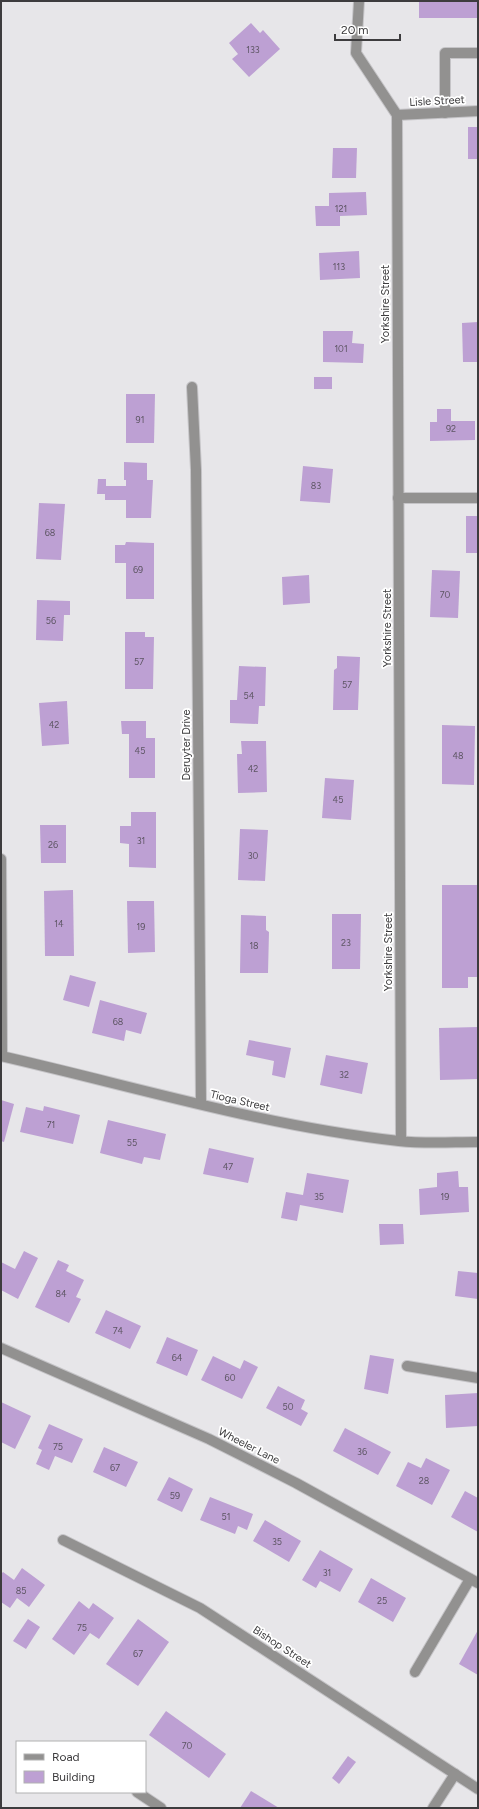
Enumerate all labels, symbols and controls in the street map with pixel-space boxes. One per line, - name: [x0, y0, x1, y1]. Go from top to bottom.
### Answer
- scale bar: [335, 16, 400, 42]
- text: 20 m: [341, 23, 369, 37]
- house number: 133: [246, 44, 260, 55]
- street label: Lisle Street: [409, 93, 465, 109]
- house number: 121: [335, 203, 347, 214]
- house number: 113: [333, 261, 345, 272]
- street label: Yorkshire Street: [379, 265, 392, 343]
- house number: 101: [334, 343, 348, 354]
- house number: 91: [136, 414, 144, 425]
- house number: 92: [446, 423, 456, 434]
- house number: 83: [311, 480, 321, 491]
- house number: 68: [45, 527, 56, 538]
- house number: 69: [133, 564, 143, 575]
- street label: Yorkshire Street: [381, 589, 394, 667]
- house number: 70: [440, 589, 451, 600]
- house number: 56: [46, 615, 56, 626]
- house number: 57: [134, 656, 144, 667]
- house number: 57: [342, 679, 352, 690]
- house number: 54: [244, 690, 255, 701]
- street label: Deruyter Drive: [180, 709, 193, 781]
- house number: 42: [49, 719, 59, 730]
- house number: 45: [135, 745, 145, 756]
- house number: 48: [452, 750, 464, 761]
- house number: 42: [248, 763, 258, 774]
- house number: 45: [333, 794, 343, 805]
- house number: 31: [137, 835, 145, 846]
- house number: 26: [48, 839, 58, 850]
- house number: 30: [248, 850, 259, 861]
- street label: Yorkshire Street: [382, 913, 395, 991]
- house number: 14: [54, 918, 64, 929]
- house number: 19: [137, 921, 145, 932]
- house number: 23: [341, 937, 351, 948]
- house number: 18: [249, 940, 259, 951]
- house number: 68: [113, 1016, 124, 1027]
- house number: 32: [339, 1069, 349, 1080]
- street label: Tioga Street: [209, 1088, 271, 1114]
- house number: 71: [47, 1119, 55, 1130]
- house number: 55: [127, 1137, 137, 1148]
- house number: 47: [223, 1161, 233, 1172]
- house number: 35: [314, 1191, 324, 1202]
- house number: 19: [441, 1191, 449, 1202]
- house number: 84: [55, 1288, 67, 1299]
- house number: 74: [113, 1325, 124, 1336]
- house number: 64: [172, 1352, 183, 1363]
- house number: 60: [225, 1372, 236, 1383]
- house number: 50: [283, 1401, 294, 1412]
- street label: Wheeler Lane: [216, 1425, 282, 1467]
- house number: 75: [53, 1441, 63, 1452]
- house number: 36: [357, 1446, 367, 1457]
- house number: 67: [110, 1462, 120, 1473]
- house number: 28: [419, 1475, 430, 1486]
- house number: 59: [170, 1490, 180, 1501]
- house number: 51: [222, 1511, 230, 1522]
- house number: 35: [272, 1536, 282, 1547]
- house number: 31: [323, 1567, 331, 1578]
- house number: 85: [16, 1585, 26, 1596]
- house number: 25: [377, 1595, 387, 1606]
- house number: 75: [77, 1622, 87, 1633]
- street label: Bishop Street: [250, 1623, 314, 1671]
- house number: 67: [133, 1648, 143, 1659]
- house number: 70: [182, 1740, 193, 1751]
- legend: [16, 1741, 146, 1793]
- text: Road: [52, 1750, 80, 1764]
- text: Building: [52, 1770, 95, 1784]

